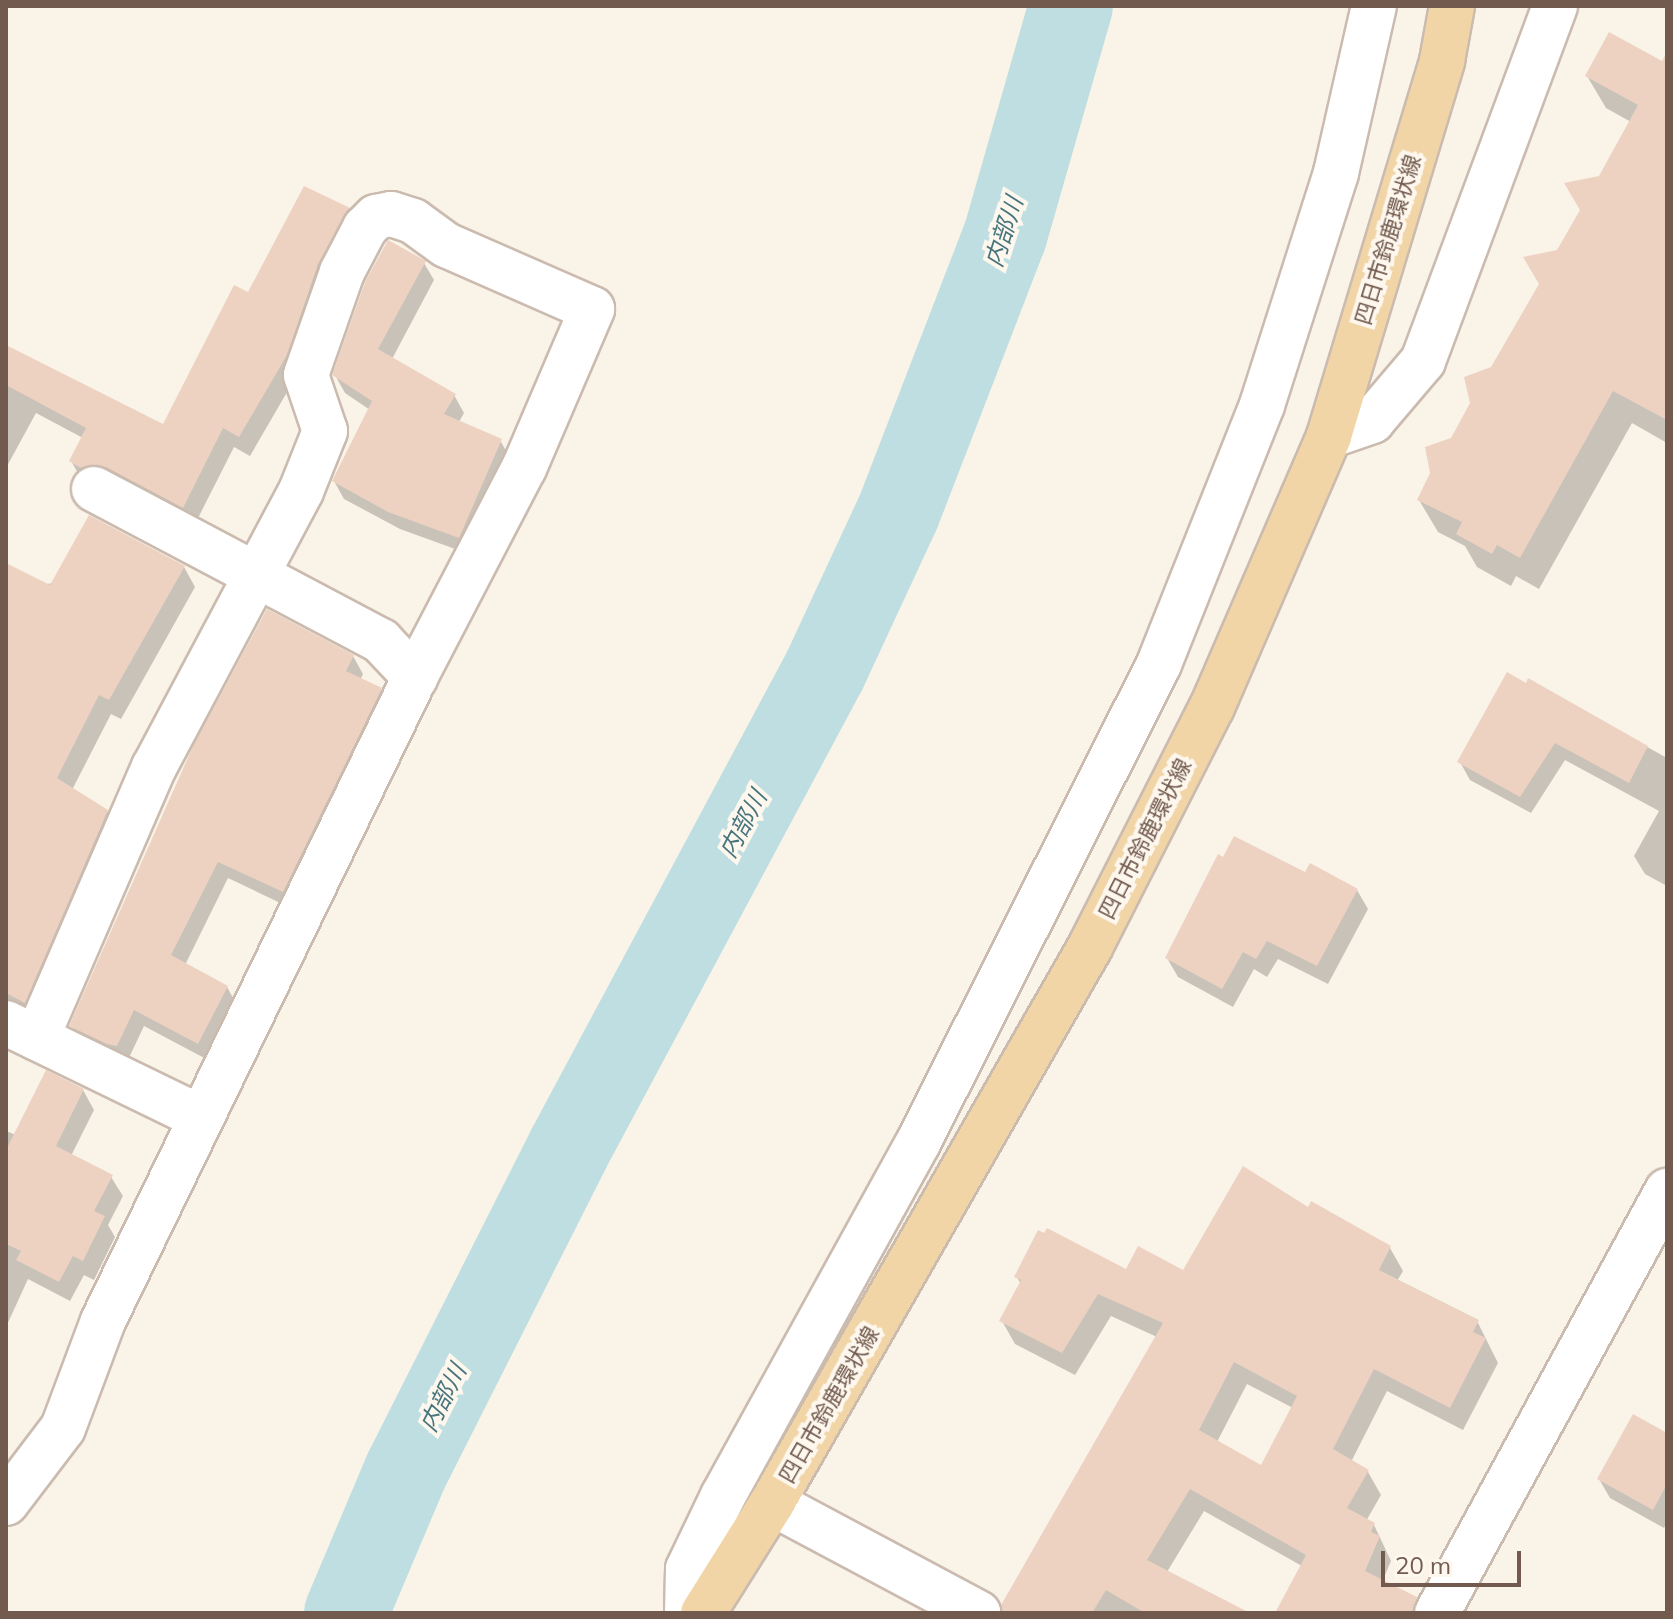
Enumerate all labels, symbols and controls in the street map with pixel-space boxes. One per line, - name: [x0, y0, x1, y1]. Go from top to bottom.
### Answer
- street label: 四日市鈴鹿環状線: [1350, 152, 1426, 328]
- water label: 内部川: [979, 193, 1029, 271]
- street label: 四日市鈴鹿環状線: [1093, 755, 1197, 923]
- water label: 内部川: [713, 785, 773, 863]
- street label: 四日市鈴鹿環状線: [774, 1322, 884, 1488]
- water label: 内部川: [414, 1359, 472, 1437]
- scale bar: [1385, 1535, 1525, 1585]
- text: 20 m: [1395, 1550, 1451, 1580]

